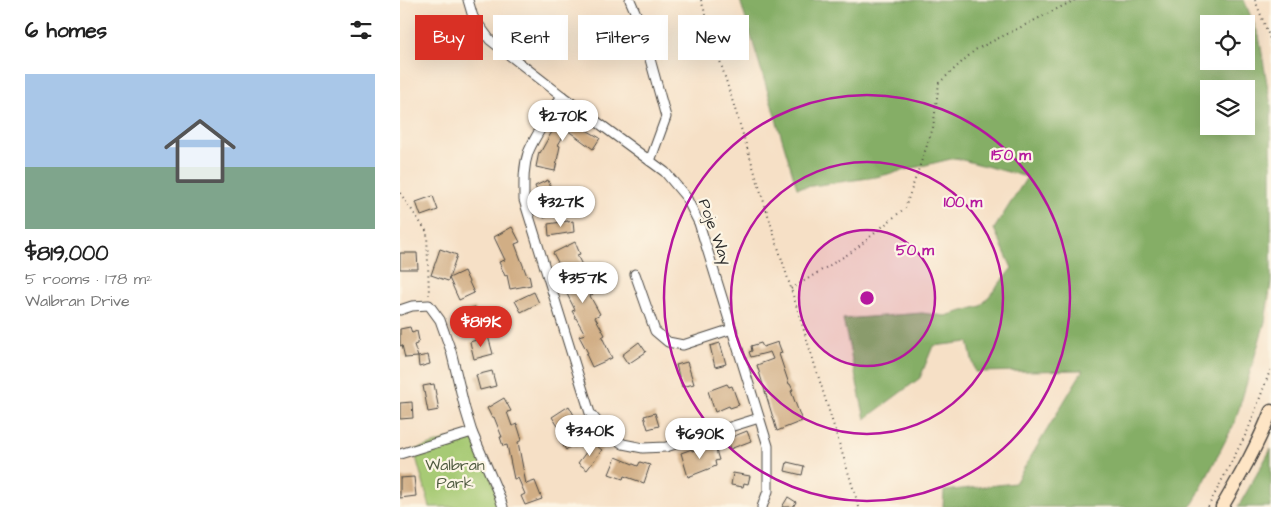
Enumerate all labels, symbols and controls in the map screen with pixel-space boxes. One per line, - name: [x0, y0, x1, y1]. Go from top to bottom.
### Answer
- chip: Buy: [415, 15, 483, 60]
- chip: Rent: [493, 15, 568, 60]
- chip: Filters: [578, 15, 668, 60]
- chip: New: [678, 15, 749, 60]
- map controls: [1200, 15, 1255, 135]
- button: locate: [1200, 15, 1255, 70]
- text: 6 homes: [25, 16, 107, 45]
- icon: filters: [347, 16, 375, 44]
- button: layers: [1200, 80, 1255, 135]
- pin: $270K: [528, 100, 598, 142]
- text: $270K: [539, 105, 587, 127]
- icon: home: [155, 106, 245, 196]
- text: 150 m: [991, 145, 1031, 166]
- pin: $327K: [526, 186, 596, 228]
- text: $327K: [538, 191, 584, 213]
- text: 100 m: [944, 192, 983, 213]
- street label: Poje Way: [692, 196, 737, 269]
- text: $819,000: [25, 239, 108, 268]
- text: 50 m: [896, 240, 934, 261]
- pin: $357K: [548, 262, 618, 304]
- text: $357K: [559, 267, 607, 289]
- text: 5 rooms · 178 m²: [25, 268, 152, 290]
- centre of rings: [858, 289, 876, 307]
- text: Walbran Drive: [25, 290, 130, 312]
- pin: $819K: [446, 306, 516, 348]
- text: $819K: [461, 311, 501, 333]
- pin: $340K: [555, 414, 625, 457]
- pin: $690K: [665, 418, 735, 460]
- text: $340K: [566, 420, 614, 442]
- text: $690K: [676, 423, 724, 445]
- park label: Walbran Park: [425, 454, 485, 494]

